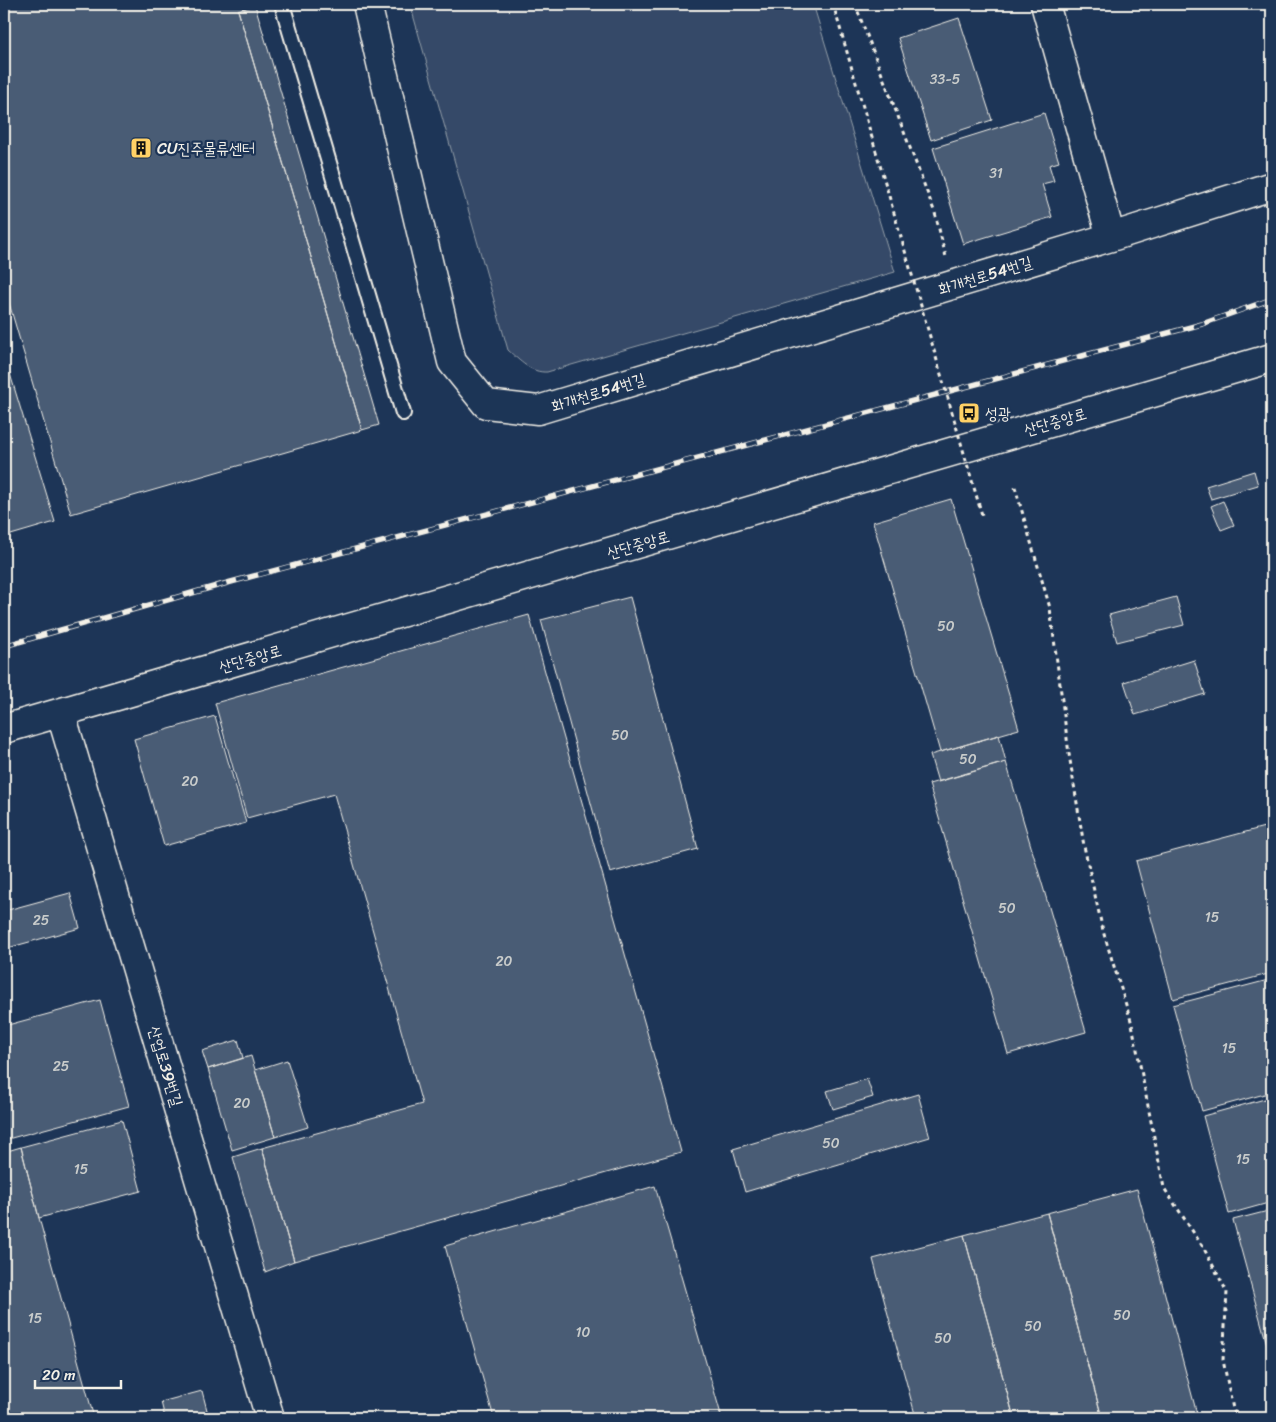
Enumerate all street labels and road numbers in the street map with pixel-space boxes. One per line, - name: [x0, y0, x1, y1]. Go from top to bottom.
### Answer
- street label: 화개천로54번길: [935, 247, 1036, 304]
- street label: 화개천로54번길: [548, 364, 649, 421]
- street label: 산단중앙로: [1020, 399, 1090, 444]
- street label: 산단중앙로: [603, 522, 673, 567]
- street label: 산단중앙로: [215, 636, 285, 681]
- street label: 산업로39번길: [140, 1022, 192, 1110]

